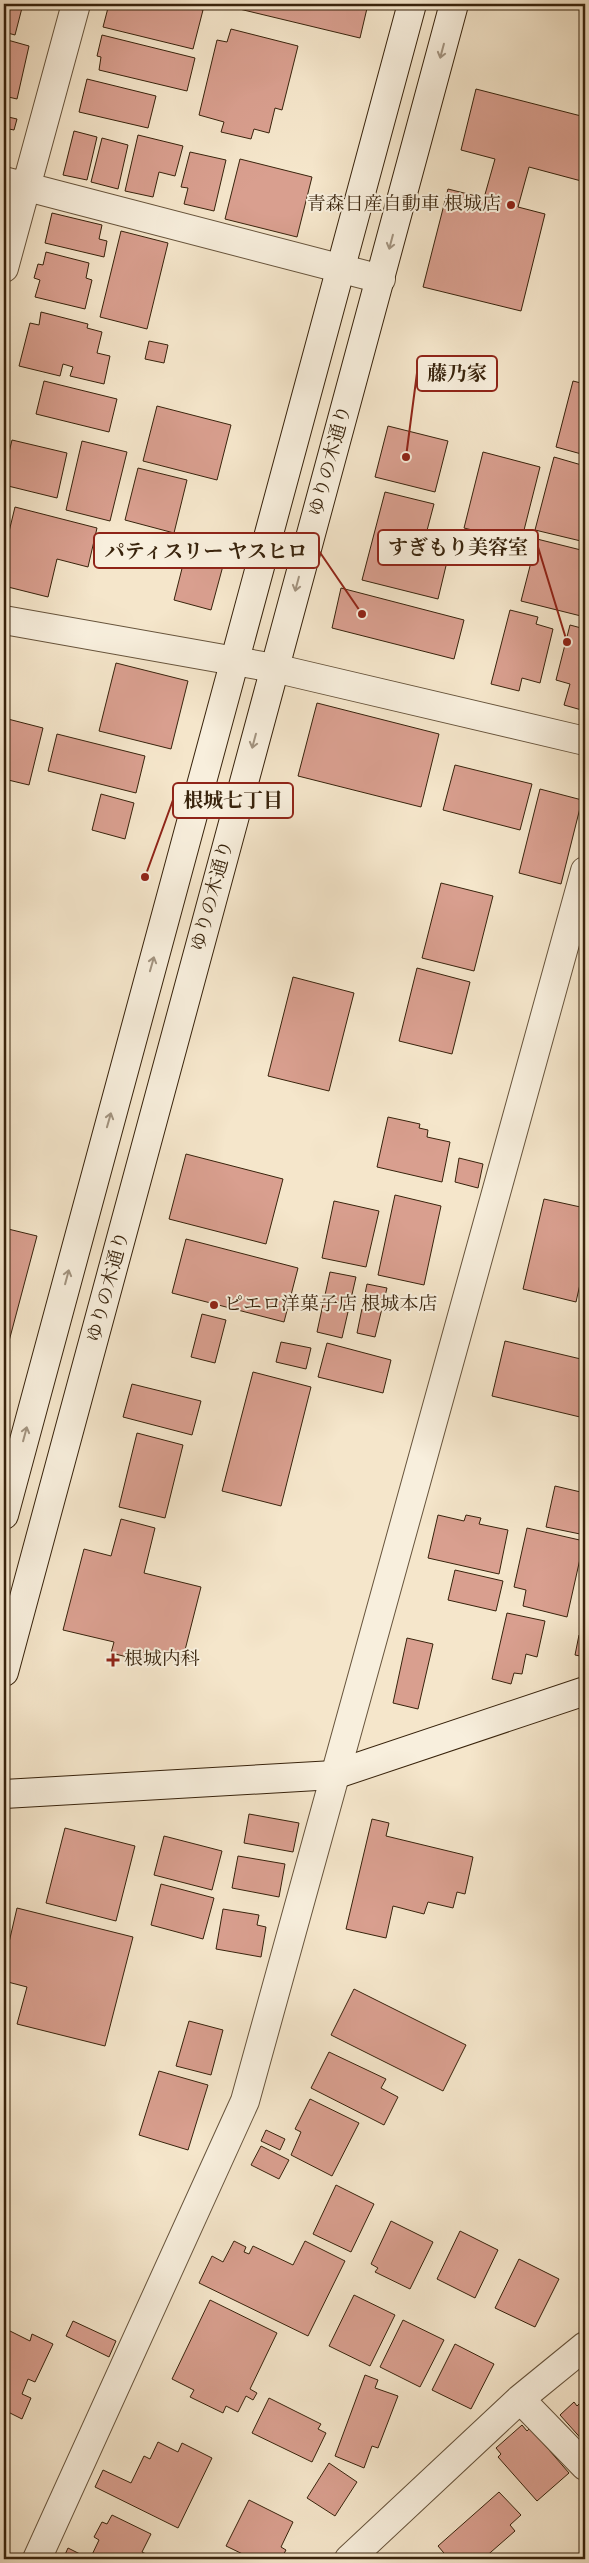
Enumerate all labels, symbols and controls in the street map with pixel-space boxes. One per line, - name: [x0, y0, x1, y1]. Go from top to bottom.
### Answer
- one-way arrow: [436, 42, 446, 58]
- place label: 青森日産自動車 根城店: [307, 193, 501, 217]
- marker: 青森日産自動車 根城店: [505, 199, 517, 211]
- one-way arrow: [386, 233, 395, 249]
- callout: 藤乃家: [417, 356, 497, 391]
- text: 藤乃家: [427, 362, 487, 387]
- street label: ゆりの木通り: [305, 403, 357, 519]
- callout: すぎもり美容室: [378, 530, 538, 565]
- callout: パティスリー ヤスヒロ: [94, 533, 319, 568]
- text: すぎもり美容室: [388, 536, 528, 561]
- text: パティスリー ヤスヒロ: [105, 540, 307, 565]
- one-way arrow: [291, 576, 301, 592]
- one-way arrow: [249, 732, 258, 748]
- callout: 根城七丁目: [173, 783, 293, 818]
- text: 根城七丁目: [183, 789, 283, 814]
- street label: ゆりの木通り: [187, 838, 239, 954]
- one-way arrow: [148, 956, 158, 972]
- one-way arrow: [104, 1113, 114, 1129]
- street label: ゆりの木通り: [83, 1229, 135, 1345]
- one-way arrow: [62, 1270, 72, 1286]
- place label: ピエロ洋菓子店 根城本店: [224, 1293, 437, 1317]
- marker: ピエロ洋菓子店 根城本店: [208, 1299, 220, 1311]
- one-way arrow: [21, 1427, 30, 1443]
- place label: 根城内科: [124, 1648, 200, 1672]
- marker: 根城内科: [106, 1653, 120, 1667]

